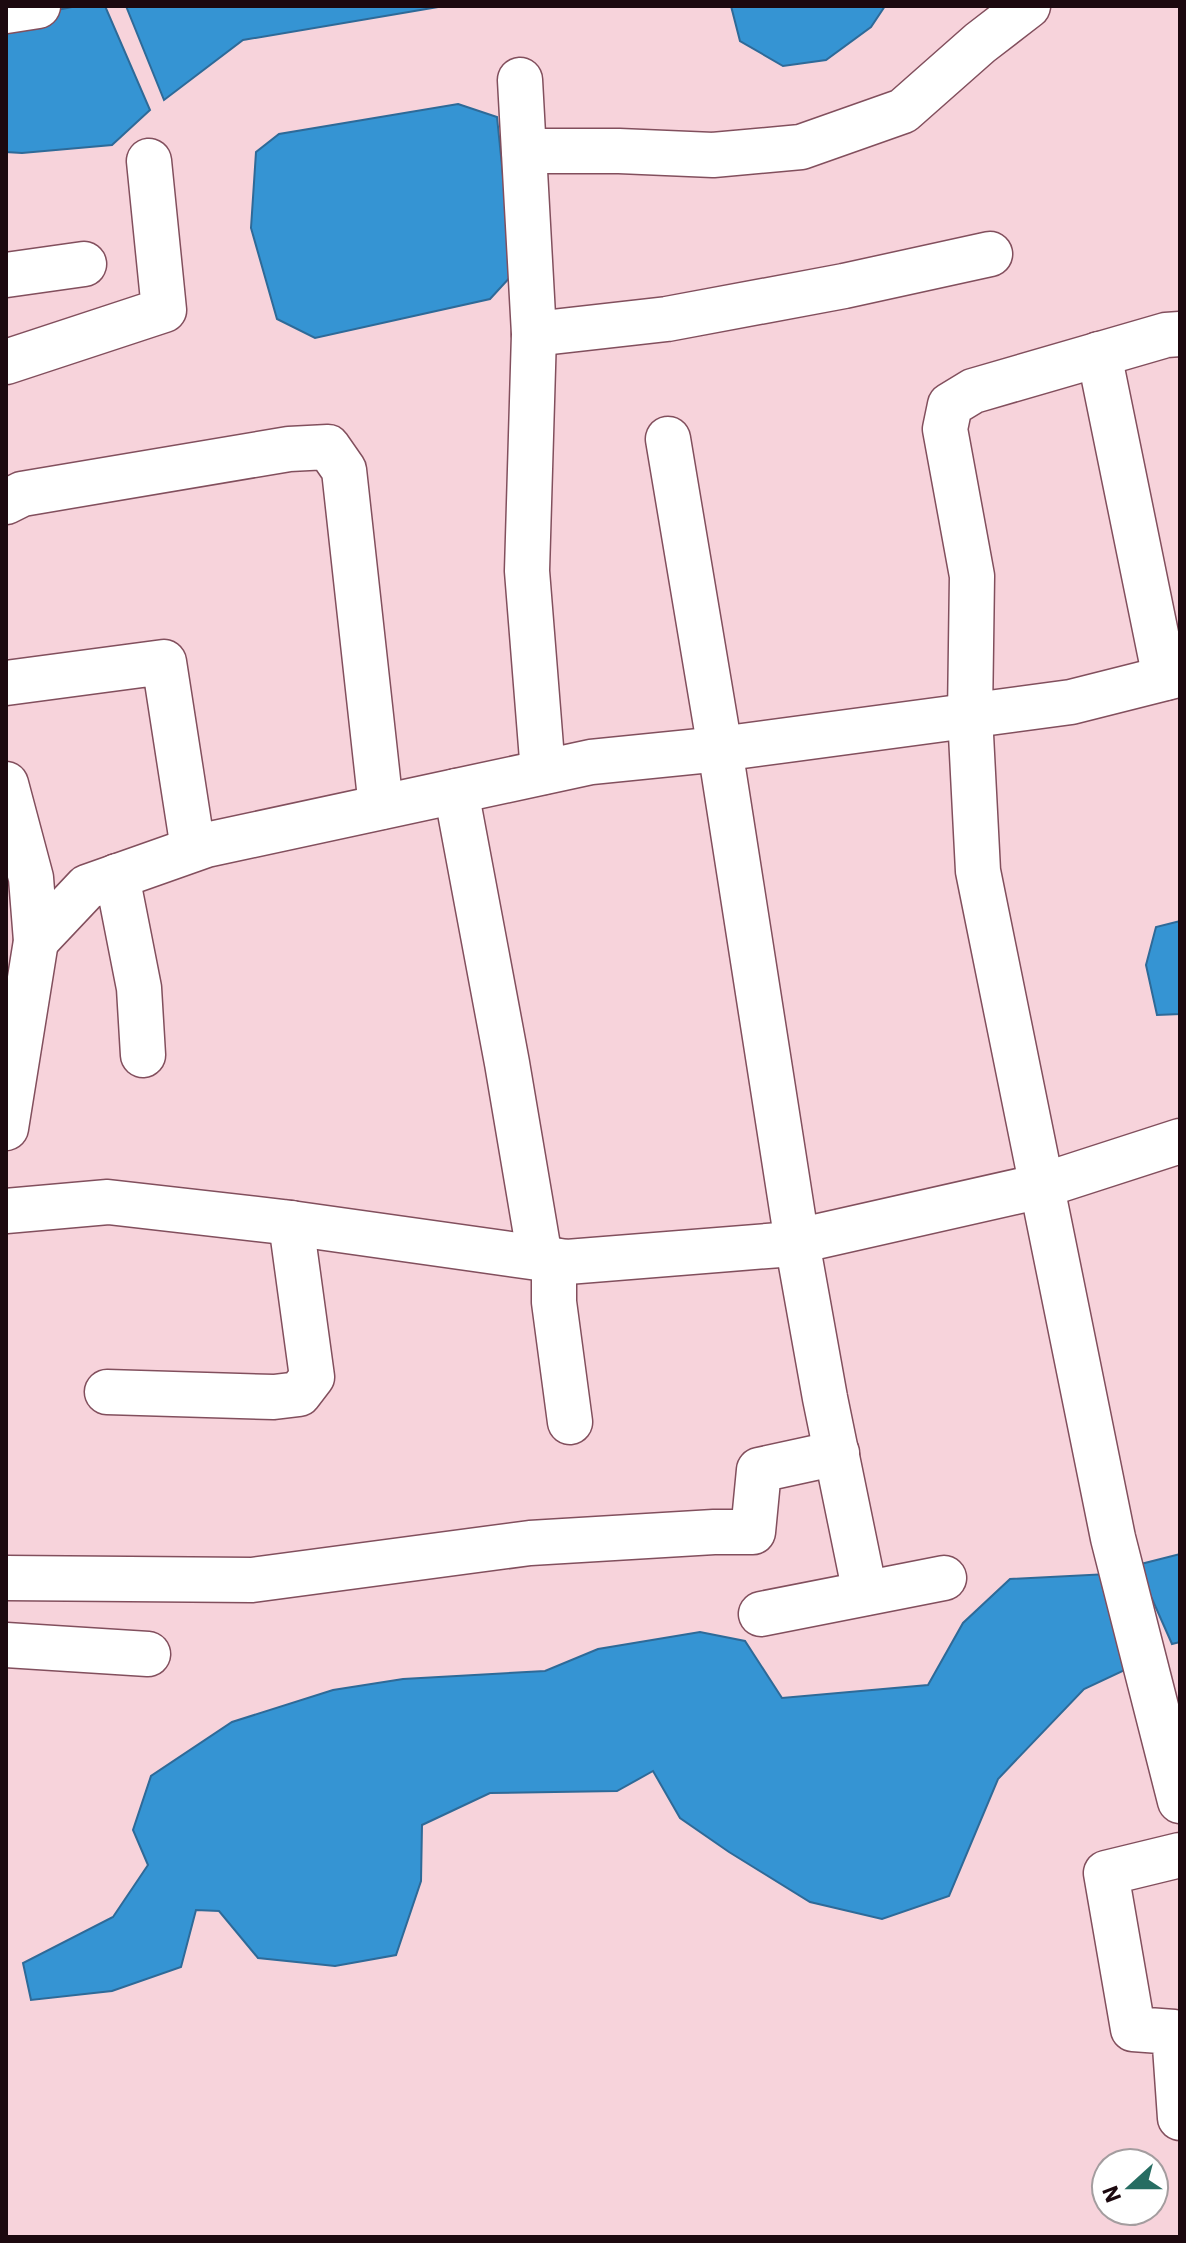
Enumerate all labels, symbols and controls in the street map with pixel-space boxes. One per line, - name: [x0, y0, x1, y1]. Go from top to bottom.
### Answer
- north arrow: [1090, 2147, 1170, 2227]
- text: N: [1094, 2182, 1127, 2207]

